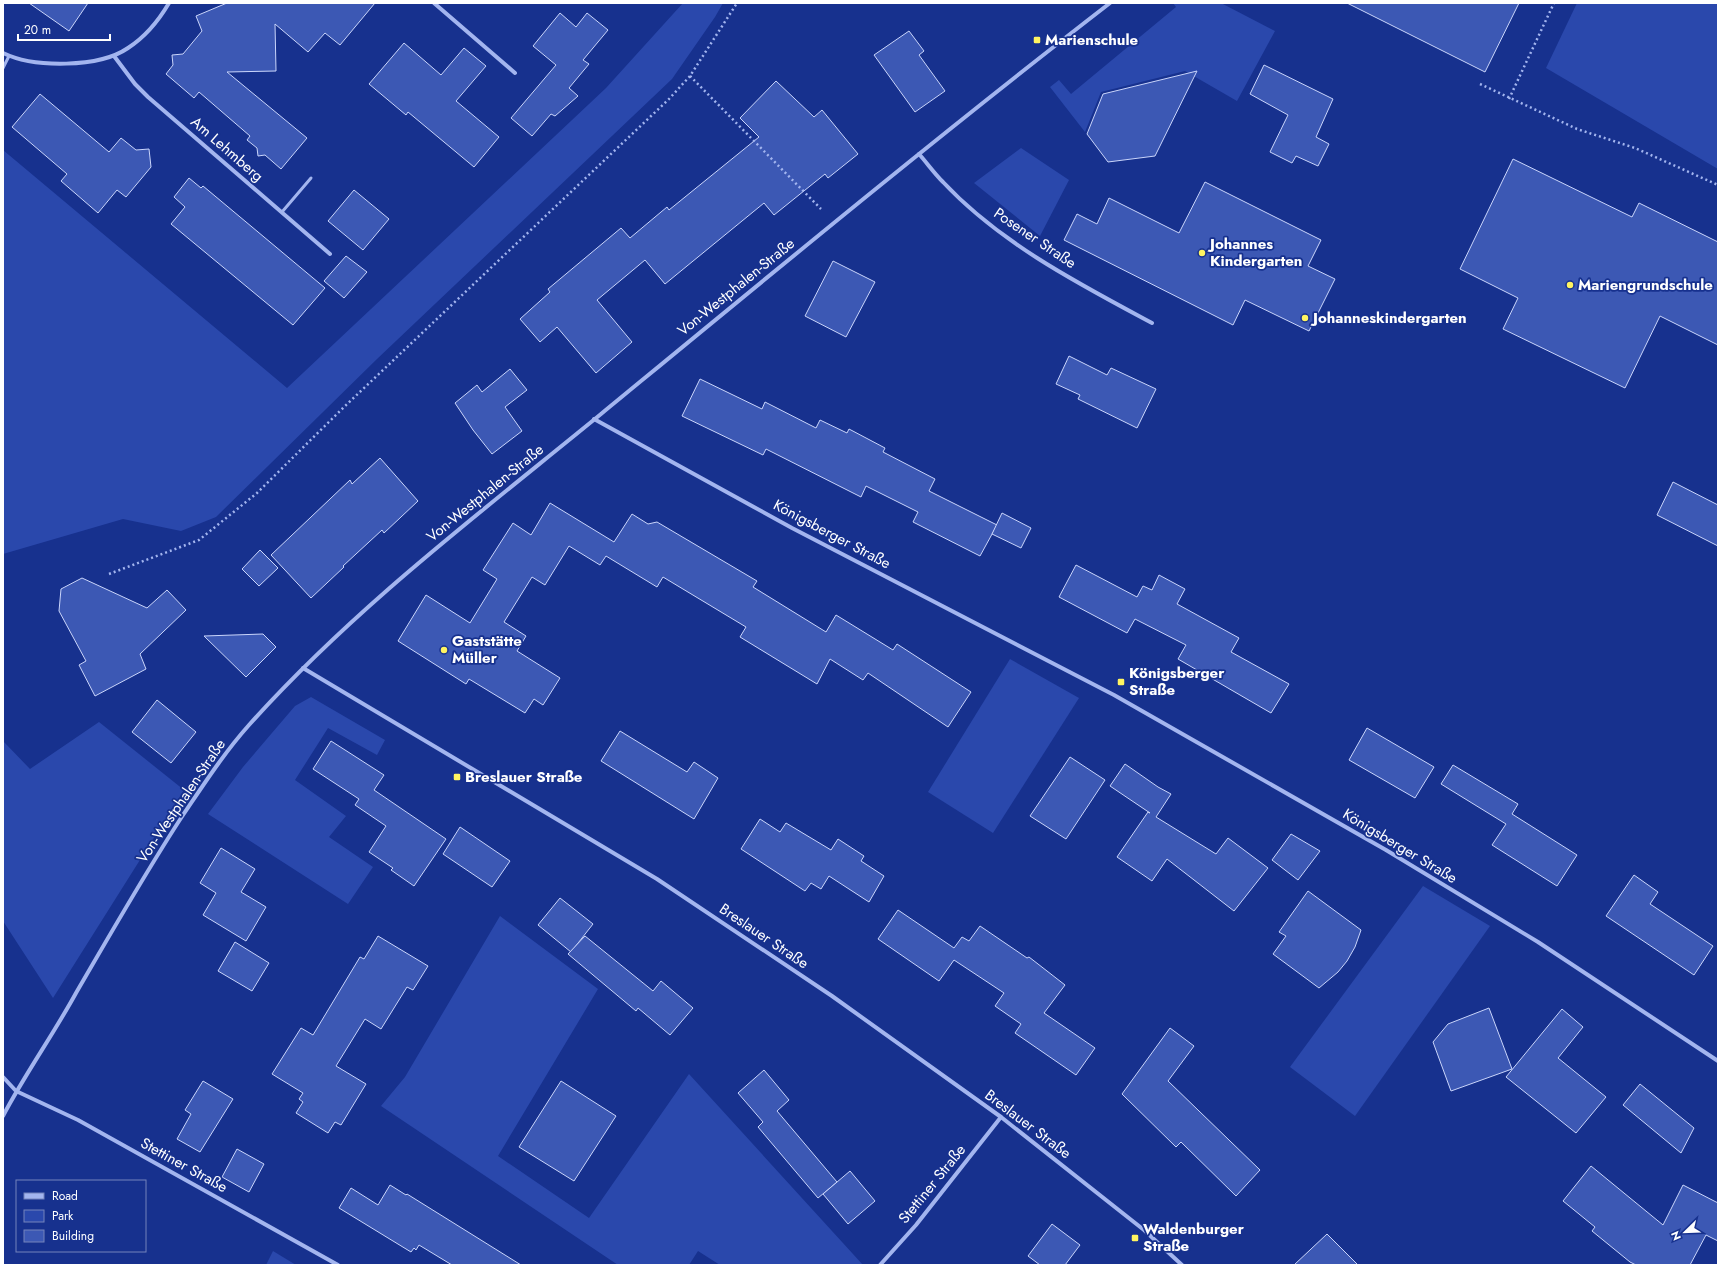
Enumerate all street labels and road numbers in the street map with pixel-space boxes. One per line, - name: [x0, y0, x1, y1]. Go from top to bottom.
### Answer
- street label: Am Lehmberg: [186, 111, 268, 187]
- street label: Posener Straße: [989, 202, 1081, 274]
- street label: Von-Westphalen-Straße: [673, 233, 800, 341]
- street label: Von-Westphalen-Straße: [422, 439, 549, 547]
- street label: Königsberger Straße: [769, 494, 895, 574]
- street label: Von-Westphalen-Straße: [131, 734, 231, 867]
- street label: Königsberger Straße: [1339, 803, 1462, 889]
- street label: Breslauer Straße: [715, 898, 813, 974]
- street label: Breslauer Straße: [980, 1084, 1076, 1164]
- street label: Stettiner Straße: [137, 1132, 232, 1198]
- street label: Stettiner Straße: [893, 1139, 971, 1228]

